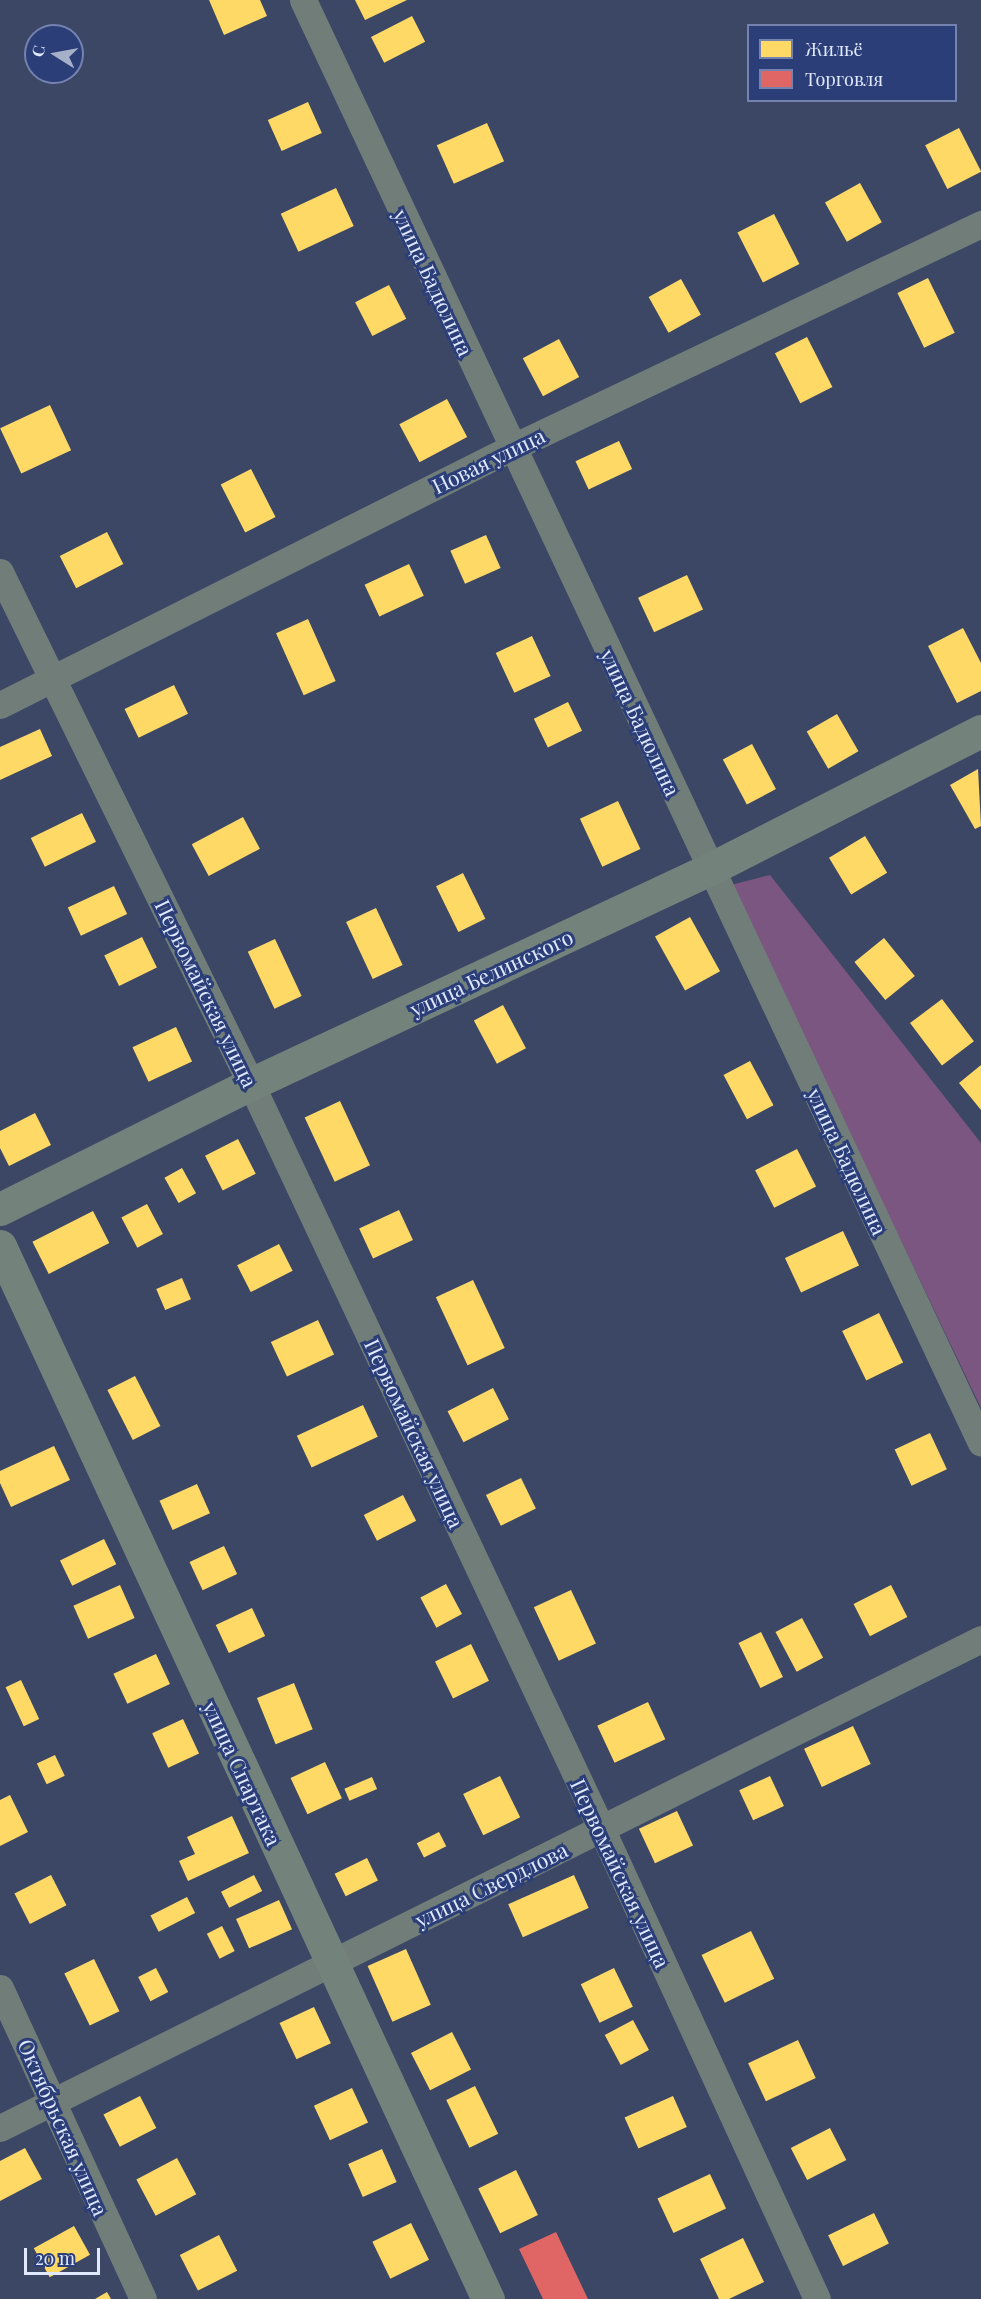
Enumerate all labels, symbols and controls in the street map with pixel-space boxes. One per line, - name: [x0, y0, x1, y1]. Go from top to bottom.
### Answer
- north arrow: [24, 24, 84, 84]
- legend: [747, 24, 957, 102]
- text: Жильё: [805, 37, 863, 61]
- text: С: [26, 43, 49, 58]
- text: Торговля: [805, 67, 883, 91]
- street label: улица Бадюлина: [389, 205, 479, 359]
- street label: Новая улица: [428, 422, 548, 498]
- street label: улица Бадюлина: [596, 645, 686, 799]
- street label: Первомайская улица: [151, 895, 263, 1091]
- street label: улица Белинского: [405, 923, 577, 1021]
- street label: улица Бадюлина: [803, 1084, 893, 1238]
- street label: Первомайская улица: [360, 1334, 470, 1532]
- street label: улица Спартака: [199, 1697, 287, 1849]
- street label: Первомайская улица: [566, 1774, 676, 1972]
- street label: улица Свердлова: [411, 1836, 571, 1932]
- street label: Октябрьская улица: [14, 2035, 114, 2219]
- scale bar: [27, 2236, 104, 2274]
- text: 20 m: [35, 2246, 75, 2270]

